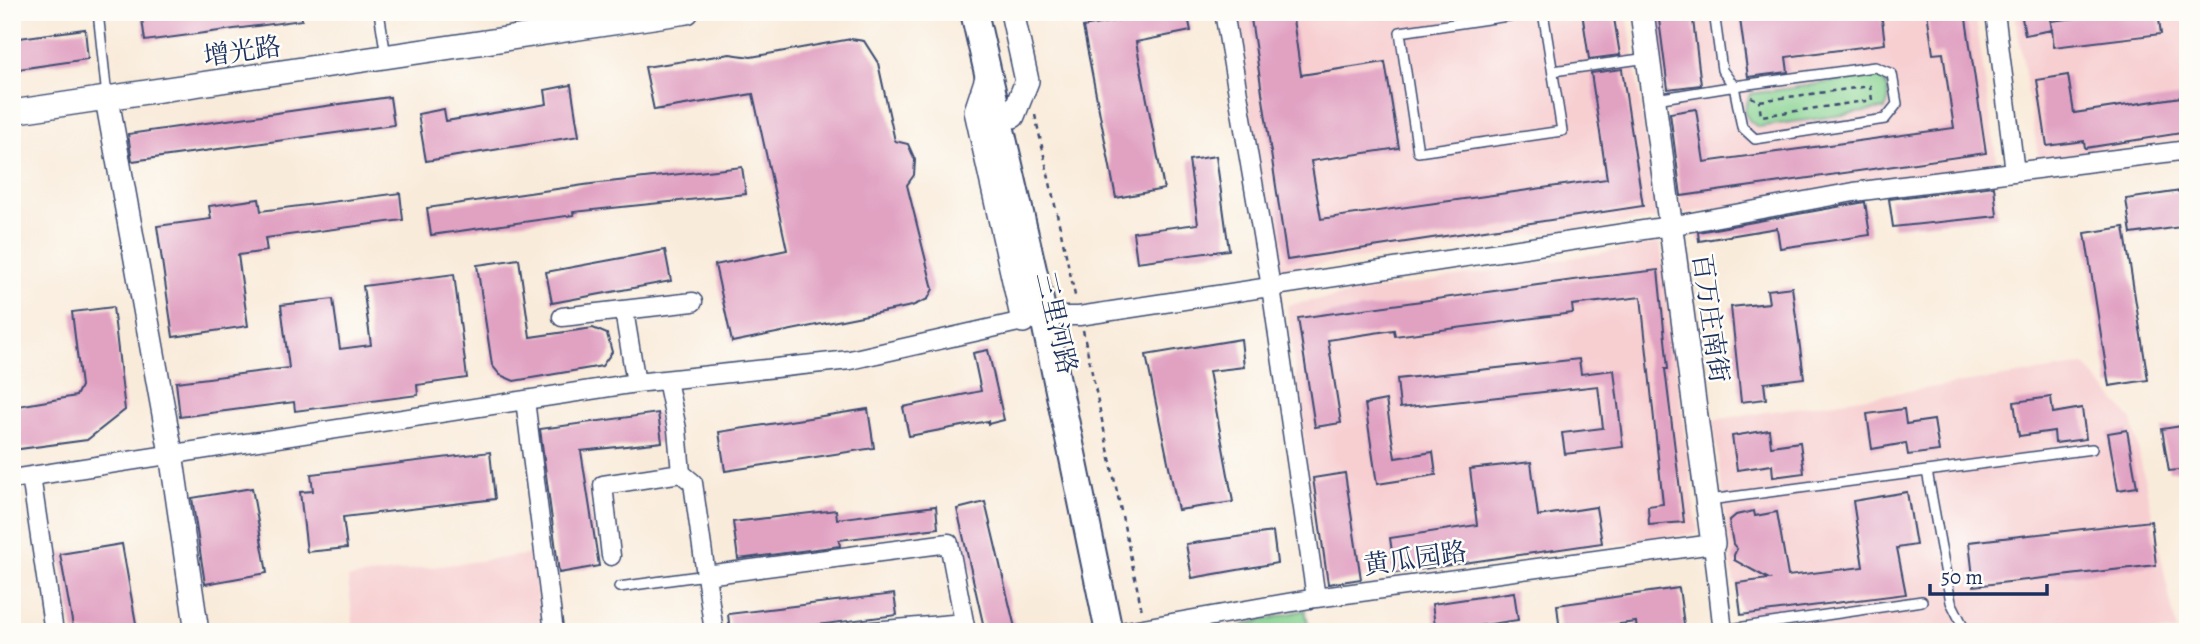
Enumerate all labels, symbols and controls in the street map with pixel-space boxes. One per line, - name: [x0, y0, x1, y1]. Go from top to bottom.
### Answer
- street label: 增光路: [201, 29, 283, 74]
- street label: 百万庄南街: [1684, 251, 1737, 385]
- street label: 三里河路: [1028, 269, 1085, 378]
- street label: 黄瓜园路: [1361, 534, 1469, 583]
- scale bar: [1930, 553, 2048, 597]
- text: 50 m: [1941, 563, 1983, 591]

